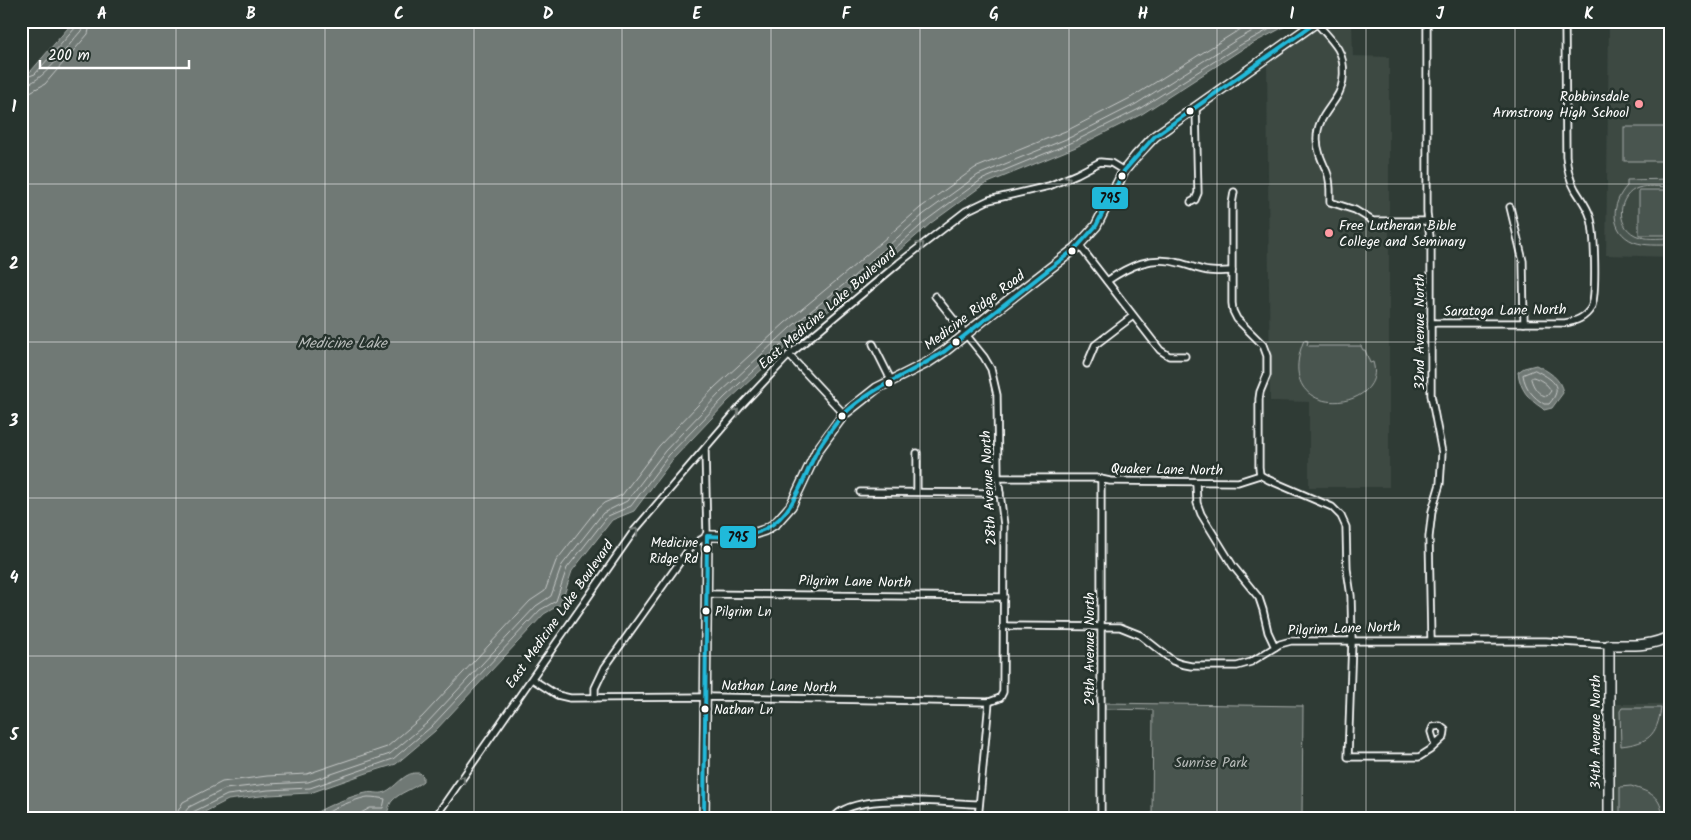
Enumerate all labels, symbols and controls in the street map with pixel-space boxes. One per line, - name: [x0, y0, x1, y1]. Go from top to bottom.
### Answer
- text: A: [97, 2, 107, 27]
- text: B: [246, 2, 256, 27]
- text: C: [394, 2, 404, 27]
- text: D: [543, 2, 554, 27]
- text: E: [693, 2, 703, 27]
- text: F: [842, 2, 852, 27]
- text: G: [989, 2, 999, 27]
- text: H: [1138, 2, 1148, 27]
- text: I: [1290, 2, 1295, 27]
- text: J: [1436, 2, 1445, 27]
- text: K: [1584, 2, 1594, 27]
- scale bar: [40, 38, 189, 70]
- text: 200 m: [48, 44, 90, 68]
- place label: Robbinsdale Armstrong High School: [1493, 86, 1630, 124]
- text: 1: [12, 95, 17, 120]
- marker: Robbinsdale Armstrong High School: [1633, 98, 1645, 110]
- unlabelled marker: [1185, 106, 1195, 116]
- unlabelled marker: [1117, 171, 1127, 181]
- one-way arrow: [1062, 174, 1071, 185]
- line badge: 795: [1091, 186, 1129, 210]
- text: 795: [1100, 188, 1122, 210]
- place label: Free Lutheran Bible College and Seminary: [1339, 215, 1466, 253]
- marker: Free Lutheran Bible College and Seminary: [1323, 227, 1335, 239]
- street label: East Medicine Lake Boulevard: [754, 242, 902, 375]
- one-way arrow: [915, 242, 924, 250]
- unlabelled marker: [1067, 246, 1077, 256]
- text: 2: [9, 252, 19, 277]
- street label: Medicine Ridge Road: [919, 265, 1031, 356]
- street label: 32nd Avenue North: [1409, 274, 1431, 390]
- street label: Saratoga Lane North: [1443, 299, 1567, 323]
- water label: Medicine Lake: [297, 332, 388, 356]
- unlabelled marker: [951, 337, 961, 347]
- unlabelled marker: [884, 378, 894, 388]
- text: 3: [9, 409, 19, 434]
- one-way arrow: [730, 409, 739, 418]
- unlabelled marker: [837, 411, 847, 421]
- street label: 28th Avenue North: [975, 430, 1003, 546]
- street label: Quaker Lane North: [1111, 458, 1223, 482]
- line badge: 795: [719, 525, 757, 549]
- text: 795: [728, 527, 750, 549]
- one-way arrow: [629, 528, 637, 537]
- place label: Medicine Ridge Rd: [650, 533, 699, 570]
- street label: East Medicine Lake Boulevard: [500, 535, 620, 693]
- marker: Medicine Ridge Rd: [702, 544, 712, 554]
- text: 4: [10, 566, 19, 591]
- street label: Pilgrim Lane North: [798, 570, 912, 594]
- street label: 29th Avenue North: [1079, 592, 1101, 706]
- place label: Pilgrim Ln: [715, 602, 772, 623]
- marker: Pilgrim Ln: [701, 606, 711, 616]
- street label: Pilgrim Lane North: [1287, 616, 1401, 642]
- street label: Nathan Lane North: [721, 675, 837, 699]
- street label: 34th Avenue North: [1585, 675, 1607, 789]
- place label: Nathan Ln: [714, 700, 773, 721]
- marker: Nathan Ln: [700, 704, 710, 714]
- text: 5: [9, 723, 20, 748]
- park label: Sunrise Park: [1175, 752, 1248, 774]
- one-way arrow: [456, 775, 465, 785]

